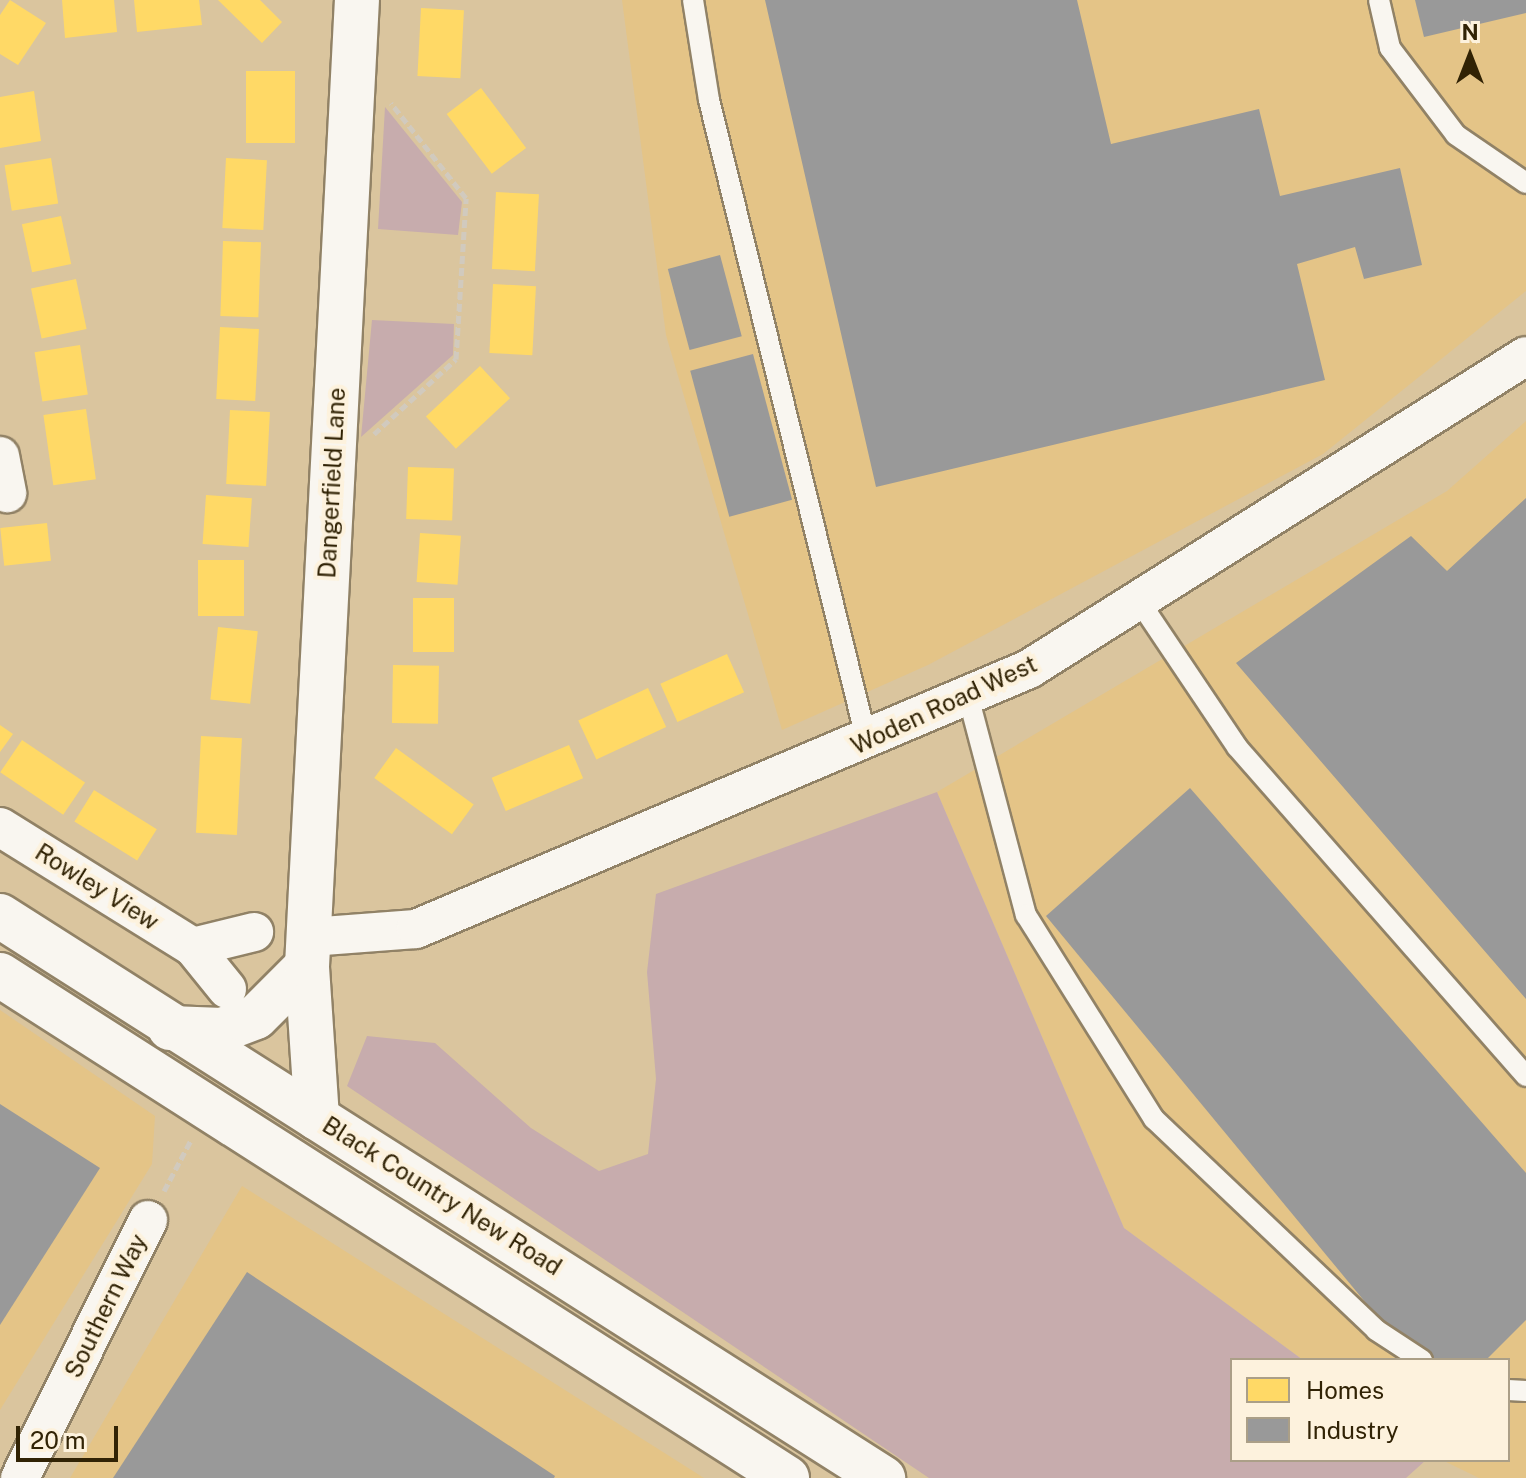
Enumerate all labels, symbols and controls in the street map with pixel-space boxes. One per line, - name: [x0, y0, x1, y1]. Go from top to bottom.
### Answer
- north arrow: [1430, 16, 1510, 96]
- text: N: [1461, 19, 1479, 45]
- street label: Dangerfield Lane: [313, 387, 351, 579]
- street label: Woden Road West: [846, 649, 1042, 761]
- street label: Rowley View: [30, 837, 164, 937]
- street label: Black Country New Road: [317, 1110, 567, 1282]
- street label: Southern Way: [59, 1229, 153, 1383]
- legend: [1230, 1358, 1510, 1462]
- text: Homes: [1306, 1376, 1384, 1404]
- scale bar: [20, 1410, 122, 1460]
- text: Industry: [1306, 1416, 1399, 1444]
- text: 20 m: [30, 1426, 86, 1454]

